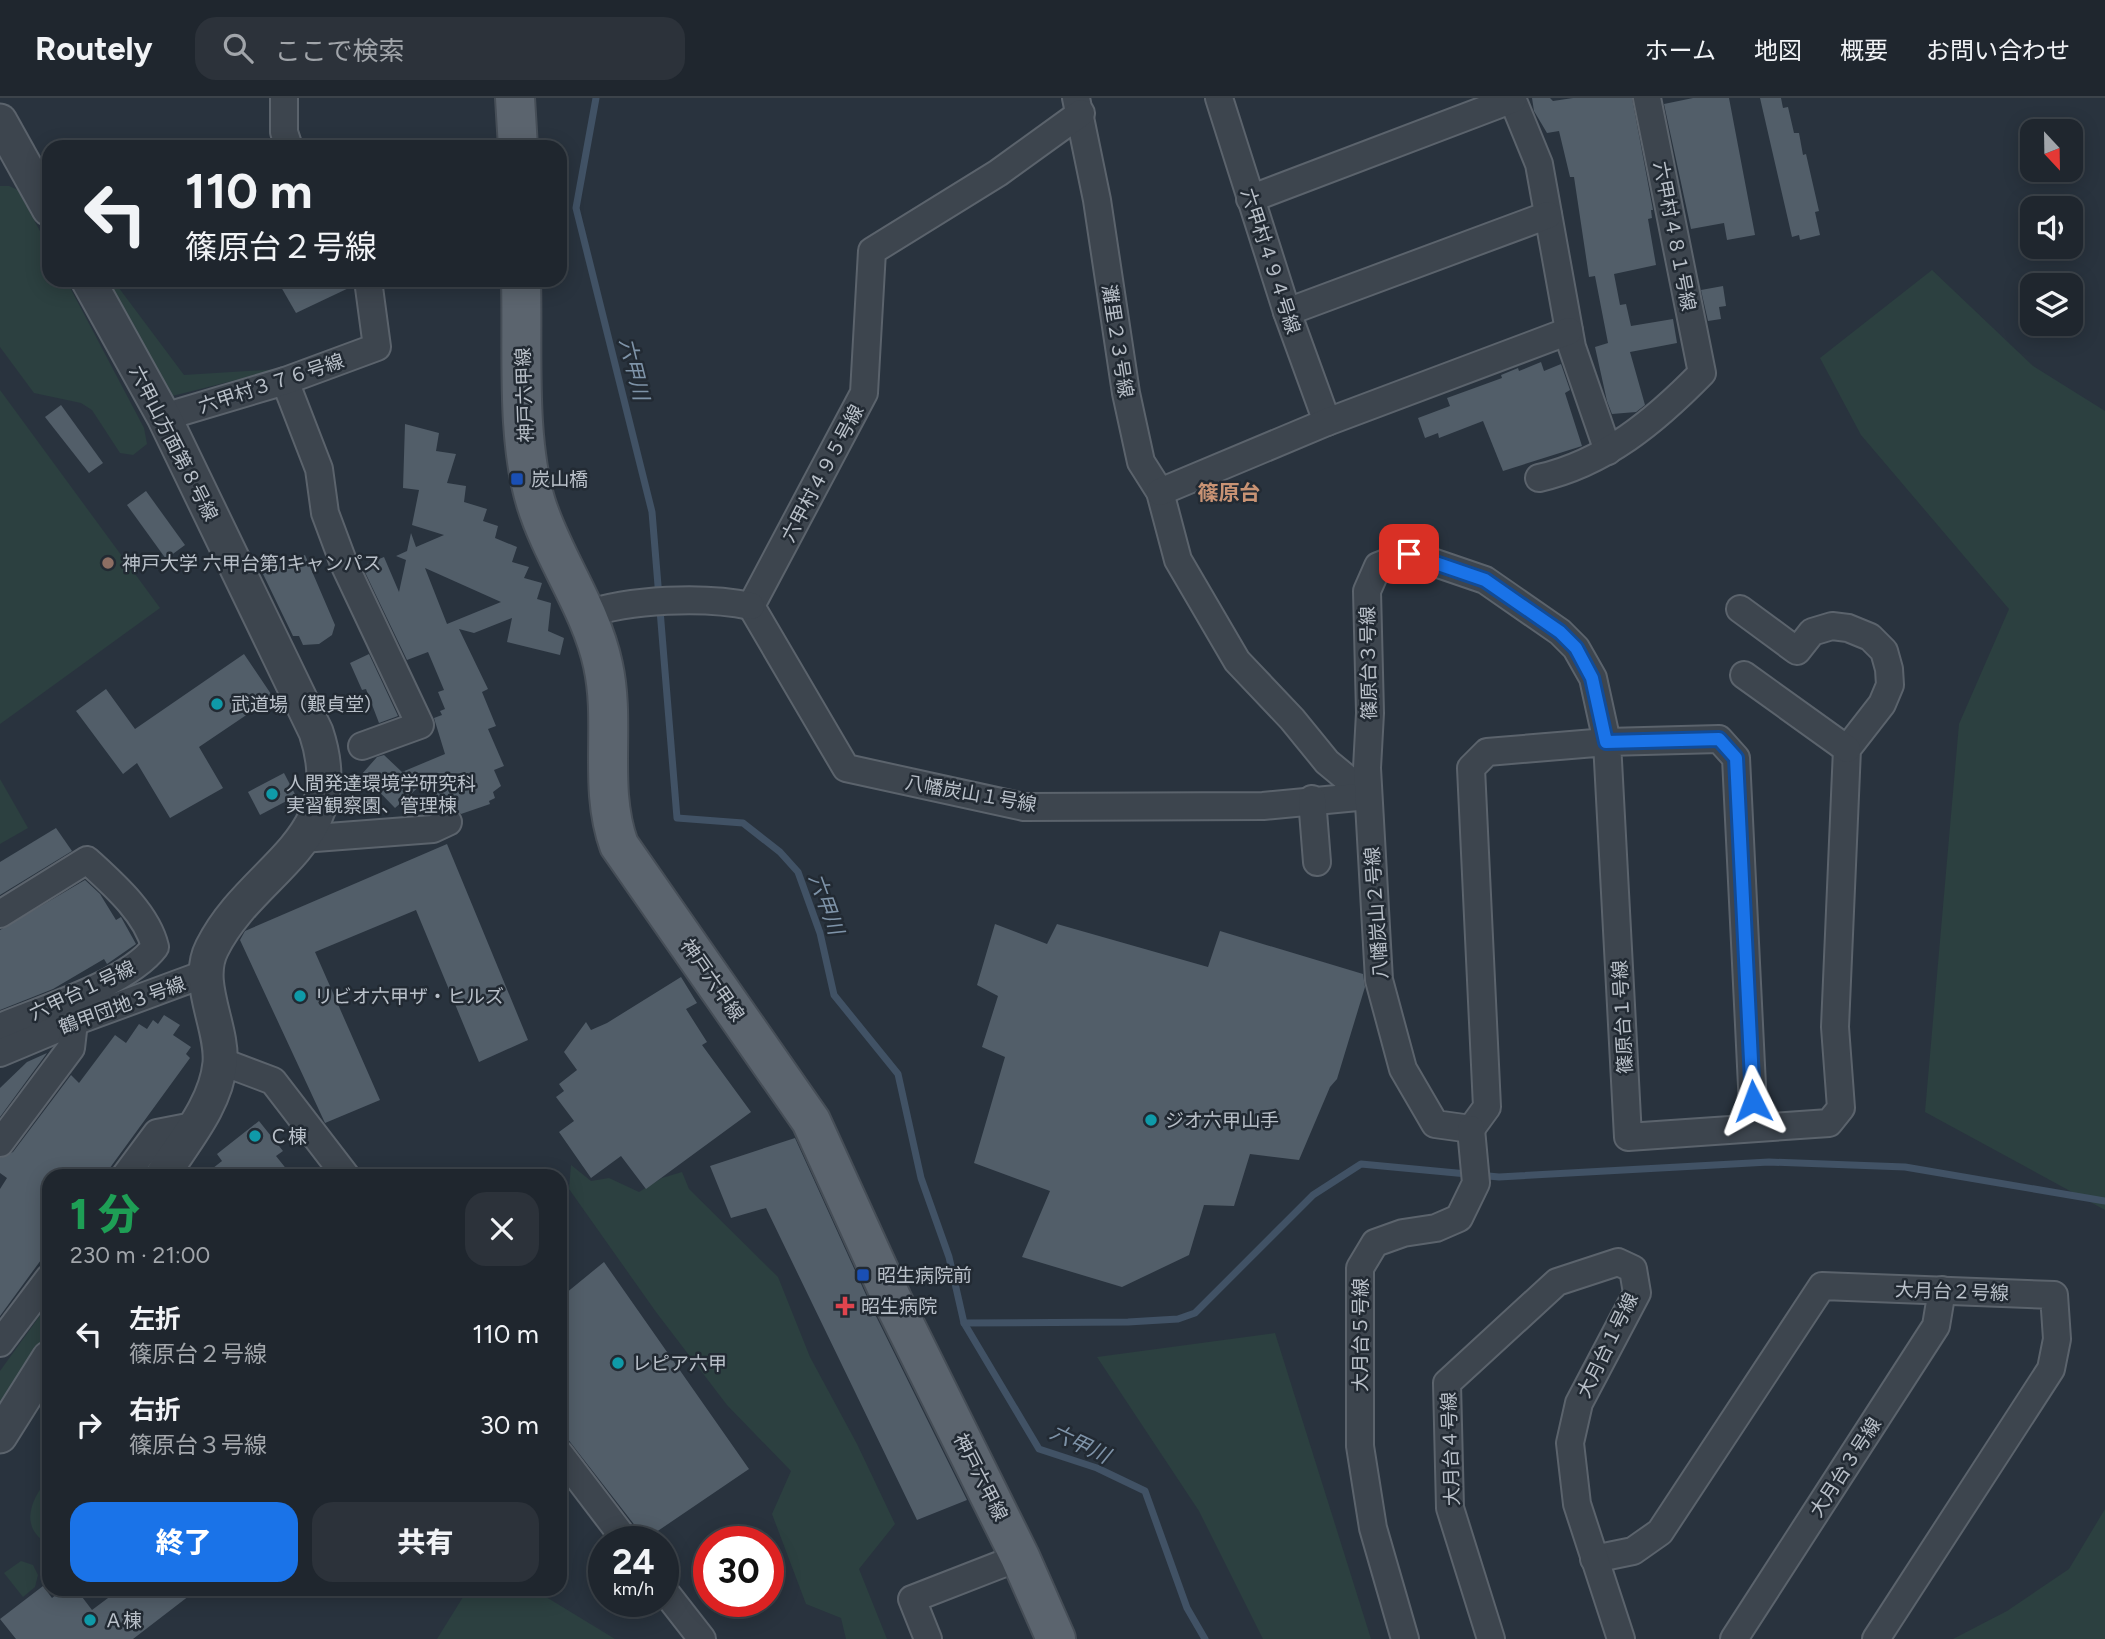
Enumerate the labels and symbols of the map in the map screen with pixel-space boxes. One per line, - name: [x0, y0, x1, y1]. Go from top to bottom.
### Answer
- north arrow: [2020, 119, 2082, 182]
- street label: 六甲村４８１号線: [1649, 159, 1700, 313]
- street label: 六甲村４９４号線: [1236, 185, 1305, 337]
- street label: 灘里２３号線: [1097, 283, 1138, 399]
- water label: 六甲川: [615, 335, 655, 404]
- street label: 神戸六甲線: [511, 347, 538, 443]
- street label: 六甲村３７６号線: [195, 349, 347, 418]
- street label: 六甲山方面第８号線: [124, 362, 223, 525]
- street label: 六甲村４９５号線: [777, 401, 868, 546]
- place label: 炭山橋: [531, 468, 588, 491]
- marker: 炭山橋: [509, 471, 525, 487]
- district label: 篠原台: [1198, 480, 1261, 505]
- pin: [1379, 524, 1439, 584]
- place label: 神戸大学 六甲台第1キャンパス: [122, 552, 382, 575]
- marker: 神戸大学 六甲台第1キャンパス: [100, 555, 116, 571]
- street label: 篠原台３号線: [1356, 606, 1381, 720]
- place label: 武道場（艱貞堂）: [231, 693, 383, 716]
- marker: 武道場（艱貞堂）: [209, 696, 225, 712]
- street label: 八幡炭山１号線: [903, 771, 1038, 816]
- place label: 人間発達環境学研究科 実習観察園、管理棟: [286, 772, 476, 817]
- marker: 人間発達環境学研究科 実習観察園、管理棟: [264, 786, 280, 802]
- street label: 八幡炭山２号線: [1360, 846, 1393, 980]
- water label: 六甲川: [804, 870, 850, 940]
- street label: 神戸六甲線: [676, 935, 749, 1026]
- street label: 六甲台１号線: [26, 956, 139, 1025]
- street label: 篠原台１号線: [1608, 959, 1637, 1075]
- street label: 鶴甲団地３号線: [56, 972, 189, 1039]
- place label: リビオ六甲ザ・ヒルズ: [314, 985, 504, 1008]
- marker: リビオ六甲ザ・ヒルズ: [292, 988, 308, 1004]
- position arrow: [1716, 1064, 1790, 1138]
- place label: ジオ六甲山手: [1165, 1109, 1279, 1132]
- marker: ジオ六甲山手: [1143, 1112, 1159, 1128]
- place label: Ｃ棟: [269, 1125, 307, 1148]
- marker: Ｃ棟: [247, 1128, 263, 1144]
- place label: 昭生病院前: [877, 1264, 972, 1287]
- marker: 昭生病院前: [855, 1267, 871, 1283]
- street label: 大月台５号線: [1349, 1278, 1372, 1392]
- street label: 大月台２号線: [1895, 1278, 2009, 1305]
- street label: 大月台１号線: [1572, 1289, 1643, 1401]
- place label: 昭生病院: [861, 1295, 937, 1318]
- marker: 昭生病院: [835, 1296, 855, 1316]
- place label: レピア六甲: [632, 1352, 727, 1375]
- marker: レピア六甲: [610, 1355, 626, 1371]
- street label: 大月台４号線: [1437, 1392, 1464, 1506]
- street label: 大月台３号線: [1805, 1413, 1886, 1521]
- water label: 六甲川: [1046, 1419, 1116, 1469]
- street label: 神戸六甲線: [949, 1430, 1012, 1525]
- speed limit sign: 30: [693, 1526, 784, 1617]
- place label: Ａ棟: [104, 1609, 142, 1632]
- marker: Ａ棟: [82, 1612, 98, 1628]

